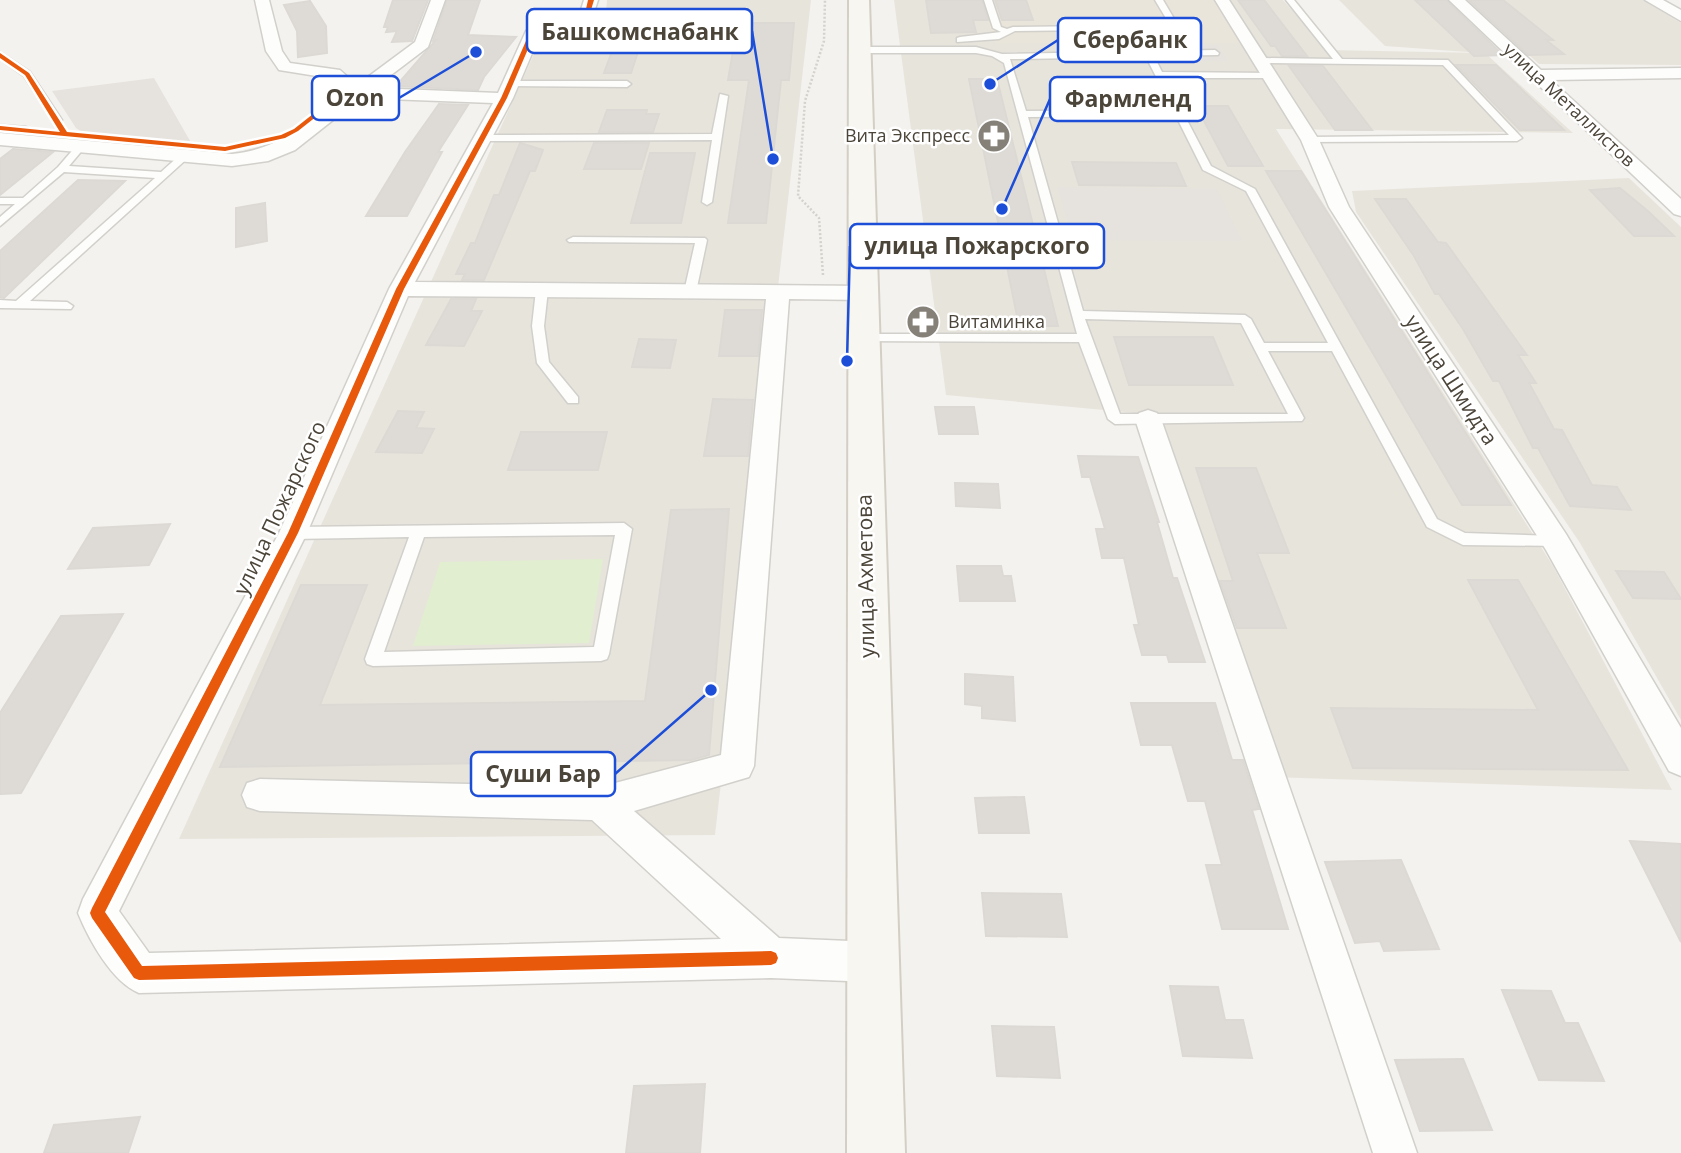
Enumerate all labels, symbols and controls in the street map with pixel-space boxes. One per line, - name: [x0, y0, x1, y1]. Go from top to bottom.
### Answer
- callout: Башкомснабанк: [527, 9, 752, 53]
- text: Башкомснабанк: [541, 15, 739, 47]
- callout: Сбербанк: [1058, 18, 1201, 62]
- text: Сбербанк: [1073, 23, 1188, 55]
- street label: улица Металлистов: [1499, 37, 1641, 172]
- callout: Ozon: [312, 76, 399, 120]
- callout: Фармленд: [1050, 77, 1205, 121]
- text: Ozon: [326, 81, 384, 113]
- text: Фармленд: [1065, 82, 1191, 114]
- pharmacy icon: Вита Экспресс: [975, 117, 1013, 155]
- place label: Вита Экспресс: [845, 123, 970, 147]
- callout: улица Пожарского: [850, 224, 1104, 268]
- text: улица Пожарского: [864, 229, 1090, 261]
- pharmacy icon: Витаминка: [904, 303, 942, 341]
- place label: Витаминка: [948, 309, 1045, 333]
- street label: улица Шмидта: [1399, 309, 1504, 450]
- street label: улица Пожарского: [226, 416, 332, 599]
- street label: улица Ахметова: [850, 494, 880, 658]
- callout: Суши Бар: [471, 752, 615, 796]
- text: Суши Бар: [485, 757, 601, 789]

